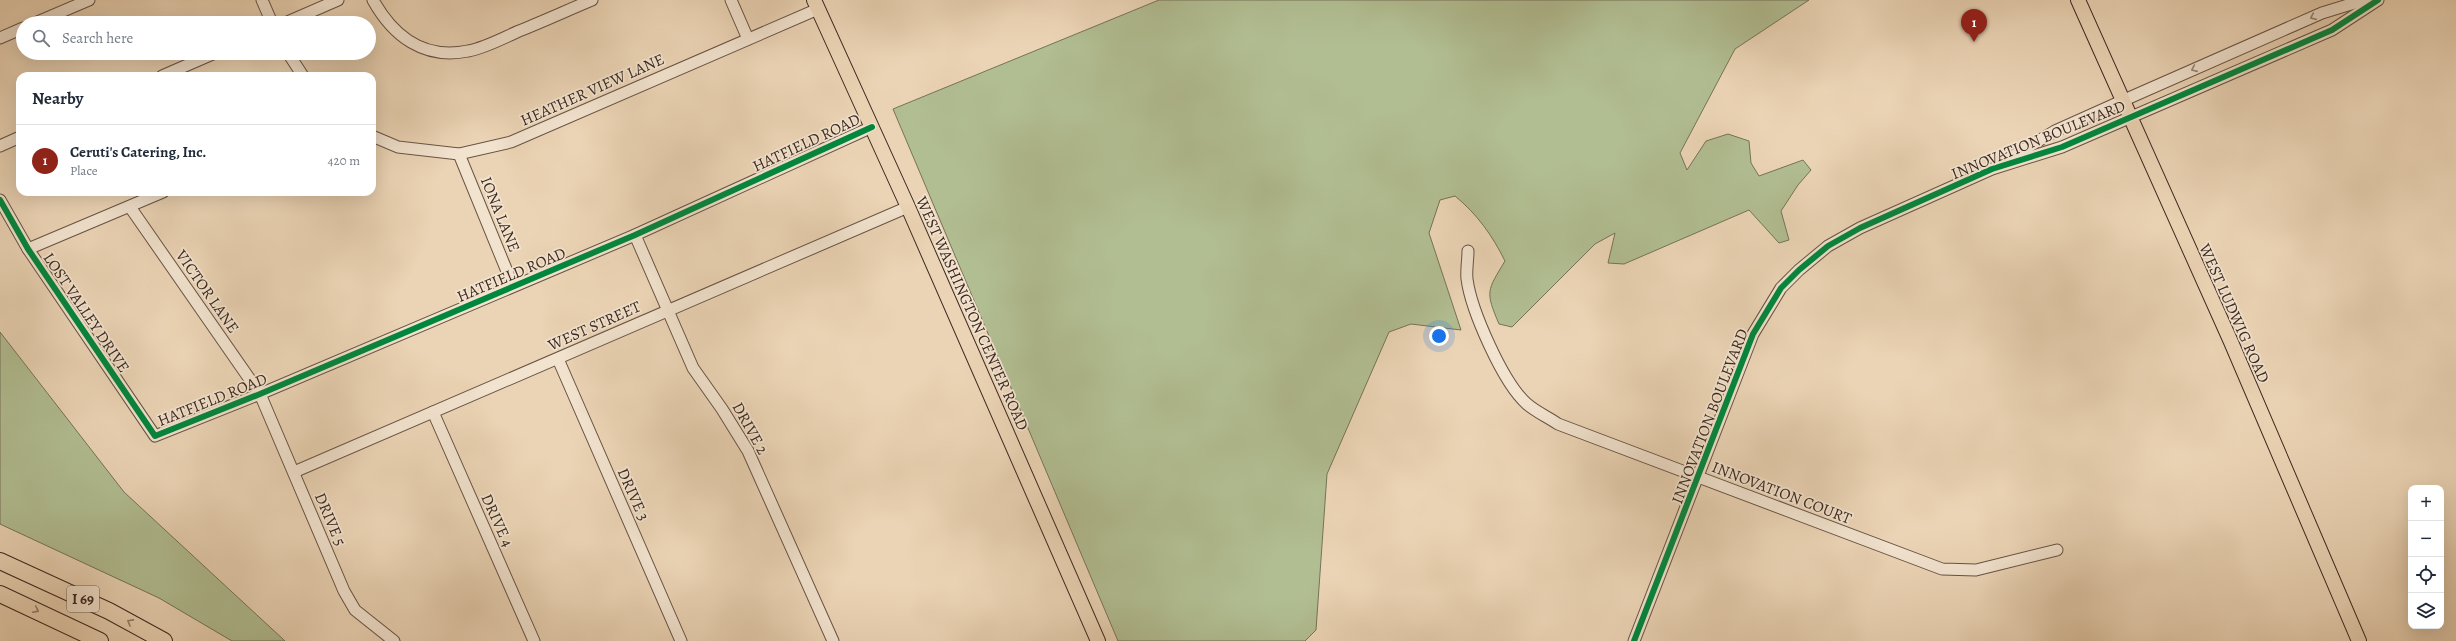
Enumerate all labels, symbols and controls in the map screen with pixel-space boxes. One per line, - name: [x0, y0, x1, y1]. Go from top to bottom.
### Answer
- pin: 1: [1961, 9, 1987, 42]
- one-way arrow: [2310, 12, 2317, 20]
- search box: [16, 16, 376, 60]
- icon: search: [30, 27, 52, 49]
- text: Search here: [62, 28, 133, 48]
- street label: HEATHER VIEW LANE: [517, 48, 668, 132]
- one-way arrow: [2191, 64, 2199, 72]
- text: Nearby: [32, 87, 83, 110]
- street label: INNOVATION BOULEVARD: [1948, 95, 2129, 185]
- street label: HATFIELD ROAD: [749, 108, 864, 177]
- text: Ceruti's Catering, Inc.: [70, 142, 207, 162]
- text: 1: [43, 152, 47, 169]
- text: 420 m: [328, 152, 360, 169]
- text: Place: [70, 162, 98, 179]
- street label: IONA LANE: [475, 173, 525, 255]
- street label: WEST WASHINGTON CENTER ROAD: [910, 192, 1034, 434]
- street label: WEST LUDWIG ROAD: [2193, 239, 2275, 386]
- street label: HATFIELD ROAD: [454, 242, 569, 308]
- street label: VICTOR LANE: [170, 245, 244, 338]
- street label: LOST VALLEY DRIVE: [38, 248, 135, 377]
- street label: WEST STREET: [544, 296, 645, 357]
- your location: [1429, 326, 1449, 346]
- street label: INNOVATION BOULEVARD: [1666, 326, 1754, 507]
- street label: HATFIELD ROAD: [154, 368, 270, 432]
- street label: DRIVE 2: [727, 398, 774, 459]
- street label: INNOVATION COURT: [1709, 456, 1855, 530]
- street label: DRIVE 3: [612, 464, 654, 524]
- map controls: [2408, 485, 2444, 629]
- button: +: [2408, 485, 2444, 521]
- street label: DRIVE 5: [309, 489, 351, 550]
- street label: DRIVE 4: [476, 490, 519, 551]
- button: −: [2408, 521, 2444, 557]
- button: locate: [2408, 557, 2444, 593]
- road number: I 69: [67, 586, 99, 612]
- button: layers: [2408, 593, 2444, 629]
- one-way arrow: [32, 605, 39, 613]
- one-way arrow: [127, 620, 134, 627]

